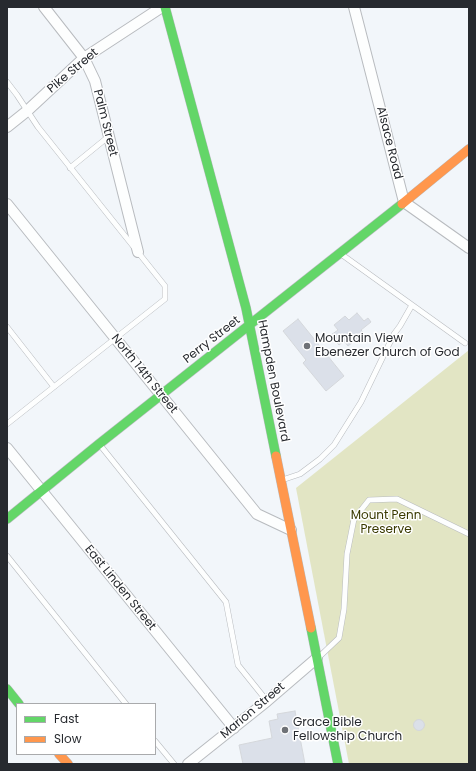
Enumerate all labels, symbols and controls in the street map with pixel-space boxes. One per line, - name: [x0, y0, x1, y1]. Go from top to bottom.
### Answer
- street label: Pike Street: [45, 46, 101, 96]
- street label: Palm Street: [90, 88, 120, 158]
- street label: Alsace Road: [373, 105, 405, 181]
- street label: Perry Street: [181, 313, 243, 367]
- street label: Hampden Boulevard: [254, 319, 292, 443]
- street label: North 14th Street: [108, 332, 180, 416]
- place label: Mountain View Ebenezer Church of God: [315, 332, 460, 360]
- marker: Mountain View Ebenezer Church of God: [302, 341, 312, 351]
- park label: Mount Penn Preserve: [351, 509, 421, 537]
- street label: East Linden Street: [81, 542, 159, 634]
- street label: Marion Street: [218, 680, 288, 742]
- legend: [16, 703, 156, 755]
- text: Fast: [54, 710, 79, 727]
- place label: Grace Bible Fellowship Church: [293, 716, 402, 744]
- marker: Grace Bible Fellowship Church: [280, 725, 290, 735]
- text: Slow: [54, 730, 82, 747]

